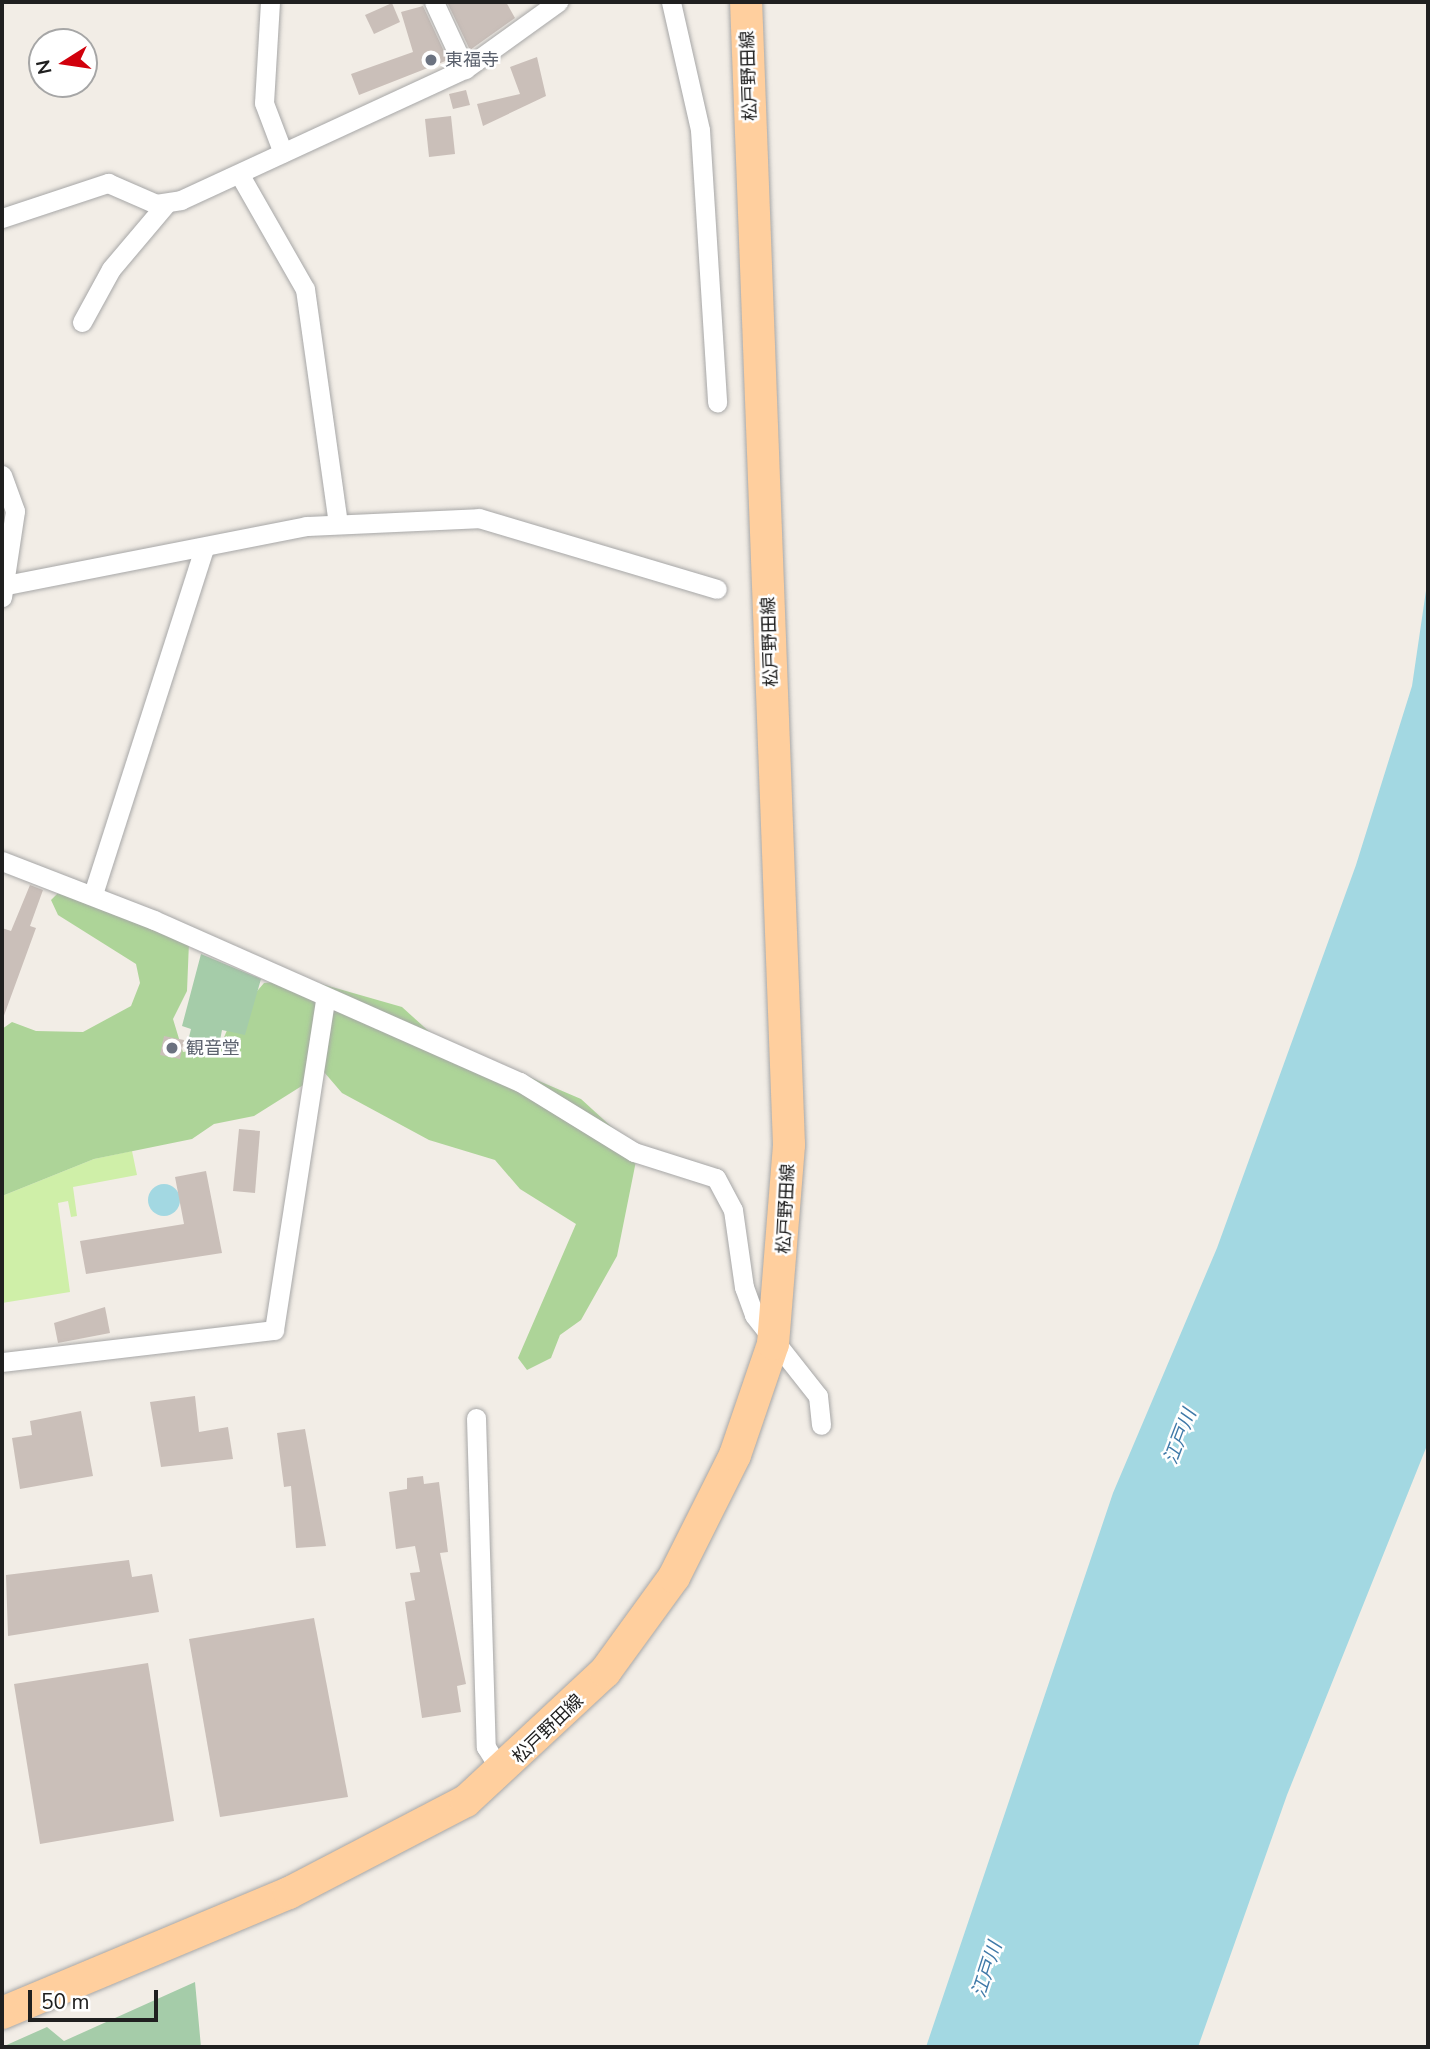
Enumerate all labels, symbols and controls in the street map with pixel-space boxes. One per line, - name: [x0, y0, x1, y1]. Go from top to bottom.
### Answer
- north arrow: [28, 28, 98, 98]
- street label: 松戸野田線: [737, 31, 761, 121]
- place label: 東福寺: [445, 49, 499, 71]
- marker: 東福寺: [423, 52, 439, 68]
- text: N: [30, 57, 59, 77]
- street label: 松戸野田線: [758, 597, 782, 687]
- place label: 観音堂: [186, 1037, 240, 1059]
- marker: 観音堂: [164, 1040, 180, 1056]
- street label: 松戸野田線: [773, 1163, 799, 1255]
- water label: 江戸川: [1160, 1406, 1202, 1468]
- street label: 松戸野田線: [508, 1690, 588, 1768]
- water label: 江戸川: [968, 1939, 1008, 2001]
- scale bar: [32, 1976, 161, 2020]
- text: 50 m: [41, 1988, 90, 2016]

